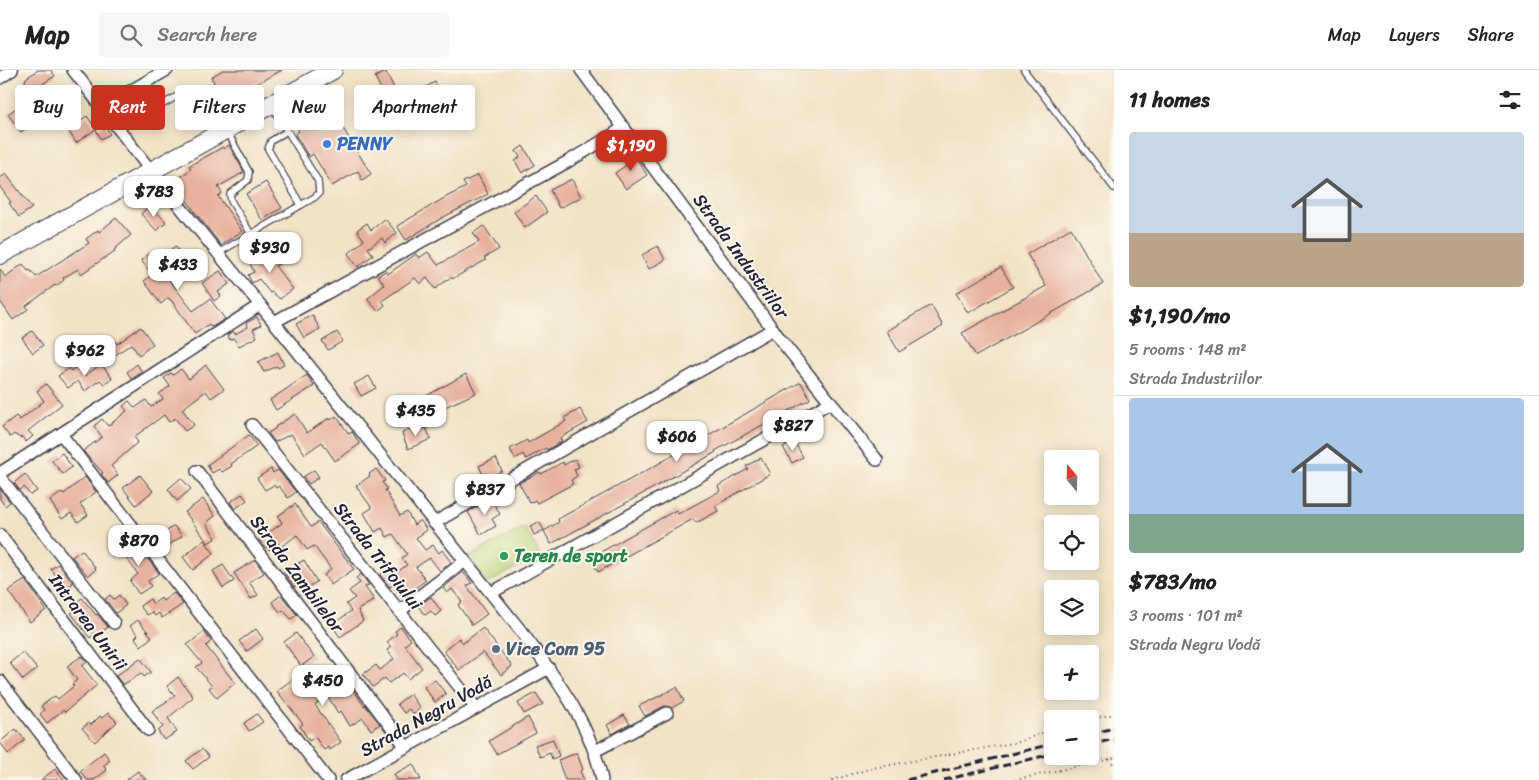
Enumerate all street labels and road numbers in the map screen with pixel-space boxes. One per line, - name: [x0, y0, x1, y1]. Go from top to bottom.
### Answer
- street label: Strada Industriilor: [684, 186, 799, 327]
- street label: Strada Trifoiului: [325, 495, 432, 618]
- street label: Strada Zambilelor: [242, 508, 353, 642]
- street label: Intrarea Unirii: [40, 566, 136, 679]
- street label: Strada Negru Vodă: [354, 666, 499, 766]

